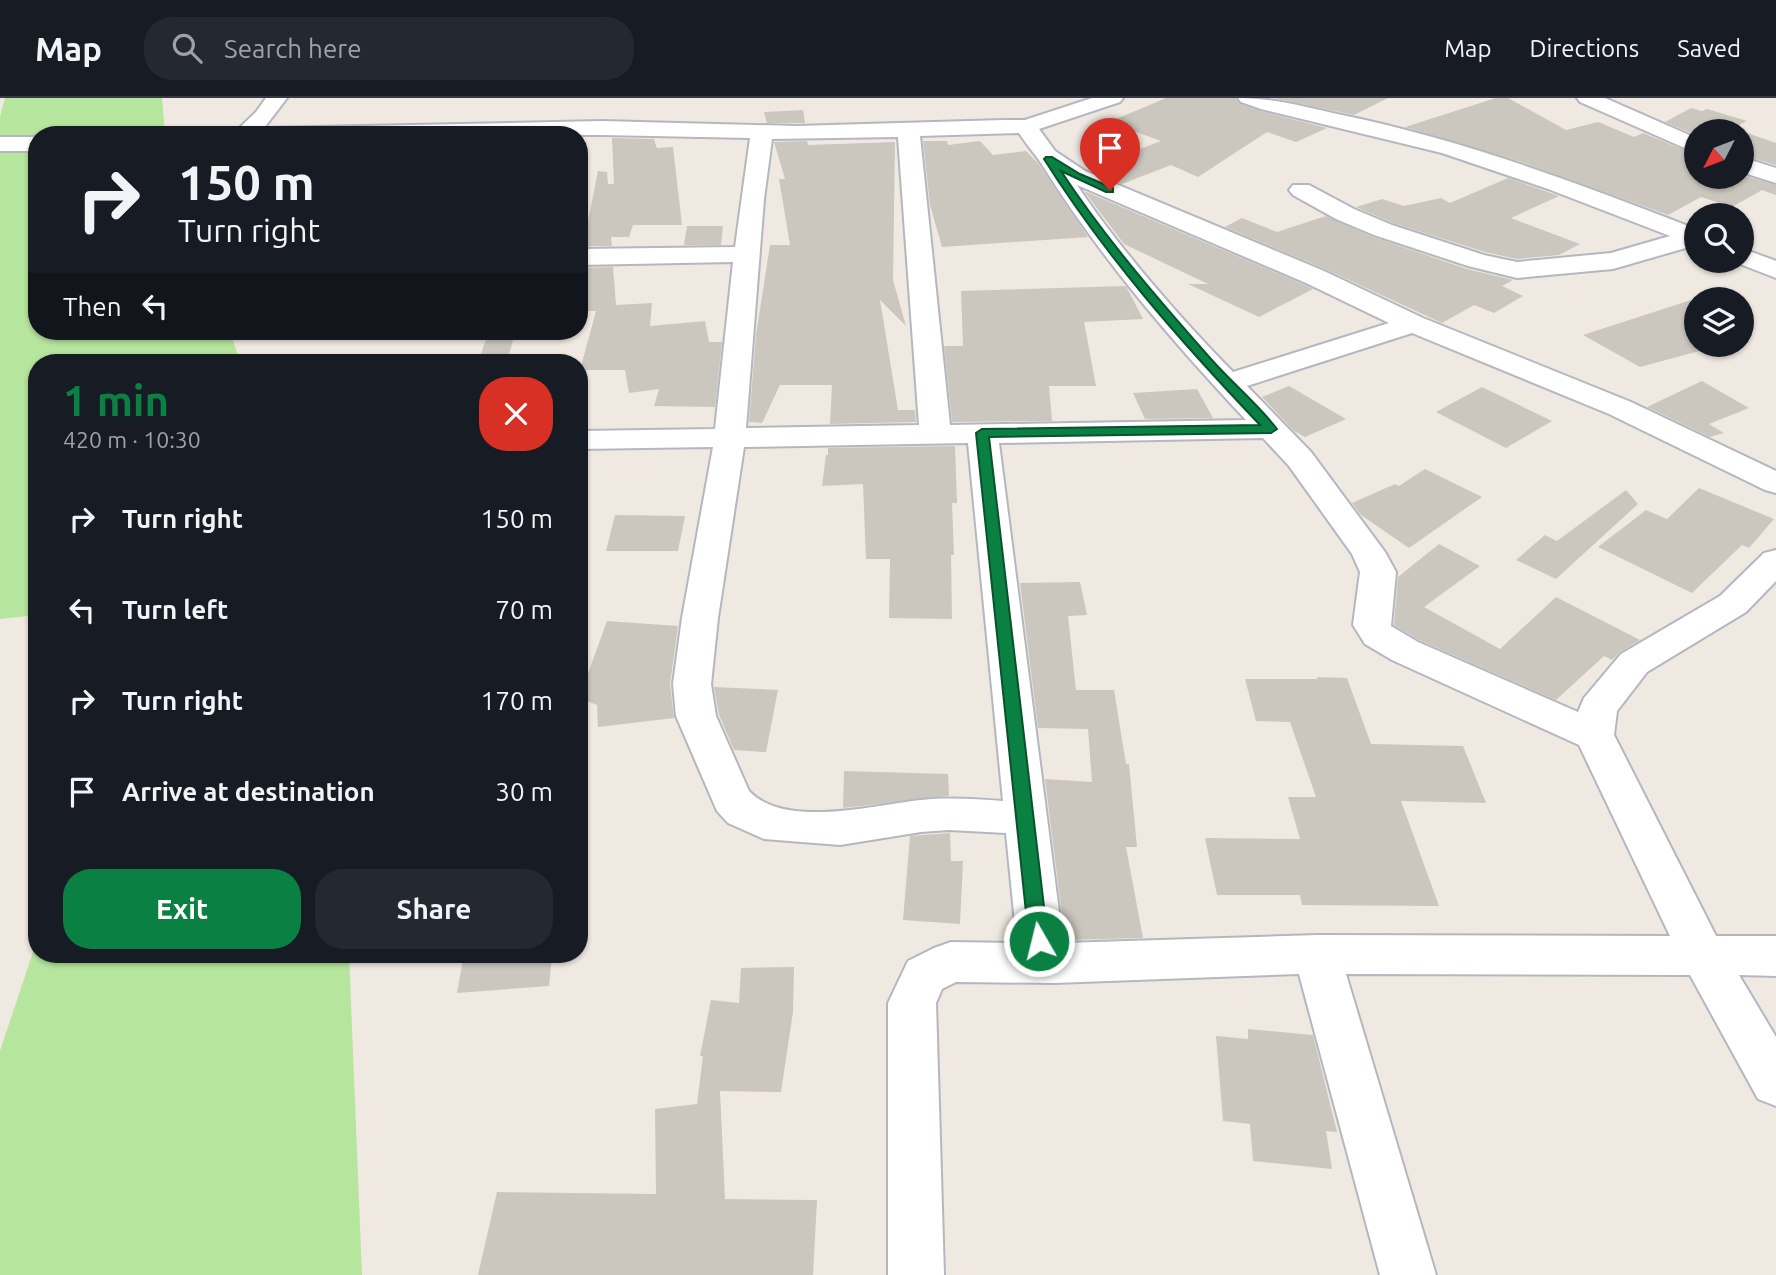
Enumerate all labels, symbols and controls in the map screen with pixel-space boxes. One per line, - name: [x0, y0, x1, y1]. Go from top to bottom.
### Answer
- search box: [144, 17, 634, 80]
- icon: search: [168, 29, 206, 67]
- text: Map: [35, 30, 102, 67]
- text: Search here: [224, 34, 362, 63]
- text: Map: [1444, 35, 1491, 62]
- text: Directions: [1529, 35, 1639, 62]
- text: Saved: [1677, 35, 1741, 62]
- pin: [1080, 118, 1140, 190]
- north arrow: [1684, 119, 1754, 189]
- map controls: [1684, 119, 1754, 357]
- icon: arrive: [1091, 129, 1129, 167]
- icon: right: [63, 154, 154, 245]
- text: 150 m: [178, 154, 315, 209]
- button: search: [1684, 203, 1754, 273]
- text: Turn right: [178, 212, 320, 248]
- icon: left: [136, 287, 174, 325]
- button: layers: [1684, 287, 1754, 357]
- text: Then: [63, 292, 122, 321]
- text: 1 min: [63, 377, 169, 424]
- button: close: [479, 377, 553, 451]
- text: 420 m · 10:30: [63, 427, 201, 452]
- icon: right: [63, 500, 101, 538]
- text: Turn right: [122, 504, 243, 533]
- text: 150 m: [481, 504, 553, 533]
- icon: left: [63, 591, 101, 629]
- text: Turn left: [122, 595, 228, 624]
- text: 70 m: [495, 595, 553, 624]
- icon: right: [63, 682, 101, 720]
- text: Turn right: [122, 686, 243, 715]
- text: 170 m: [481, 686, 553, 715]
- icon: arrive: [63, 773, 101, 811]
- text: Arrive at destination: [122, 777, 375, 806]
- text: 30 m: [495, 777, 553, 806]
- button: Exit: [63, 869, 301, 949]
- button: Share: [315, 869, 553, 949]
- position arrow: [1002, 904, 1076, 978]

